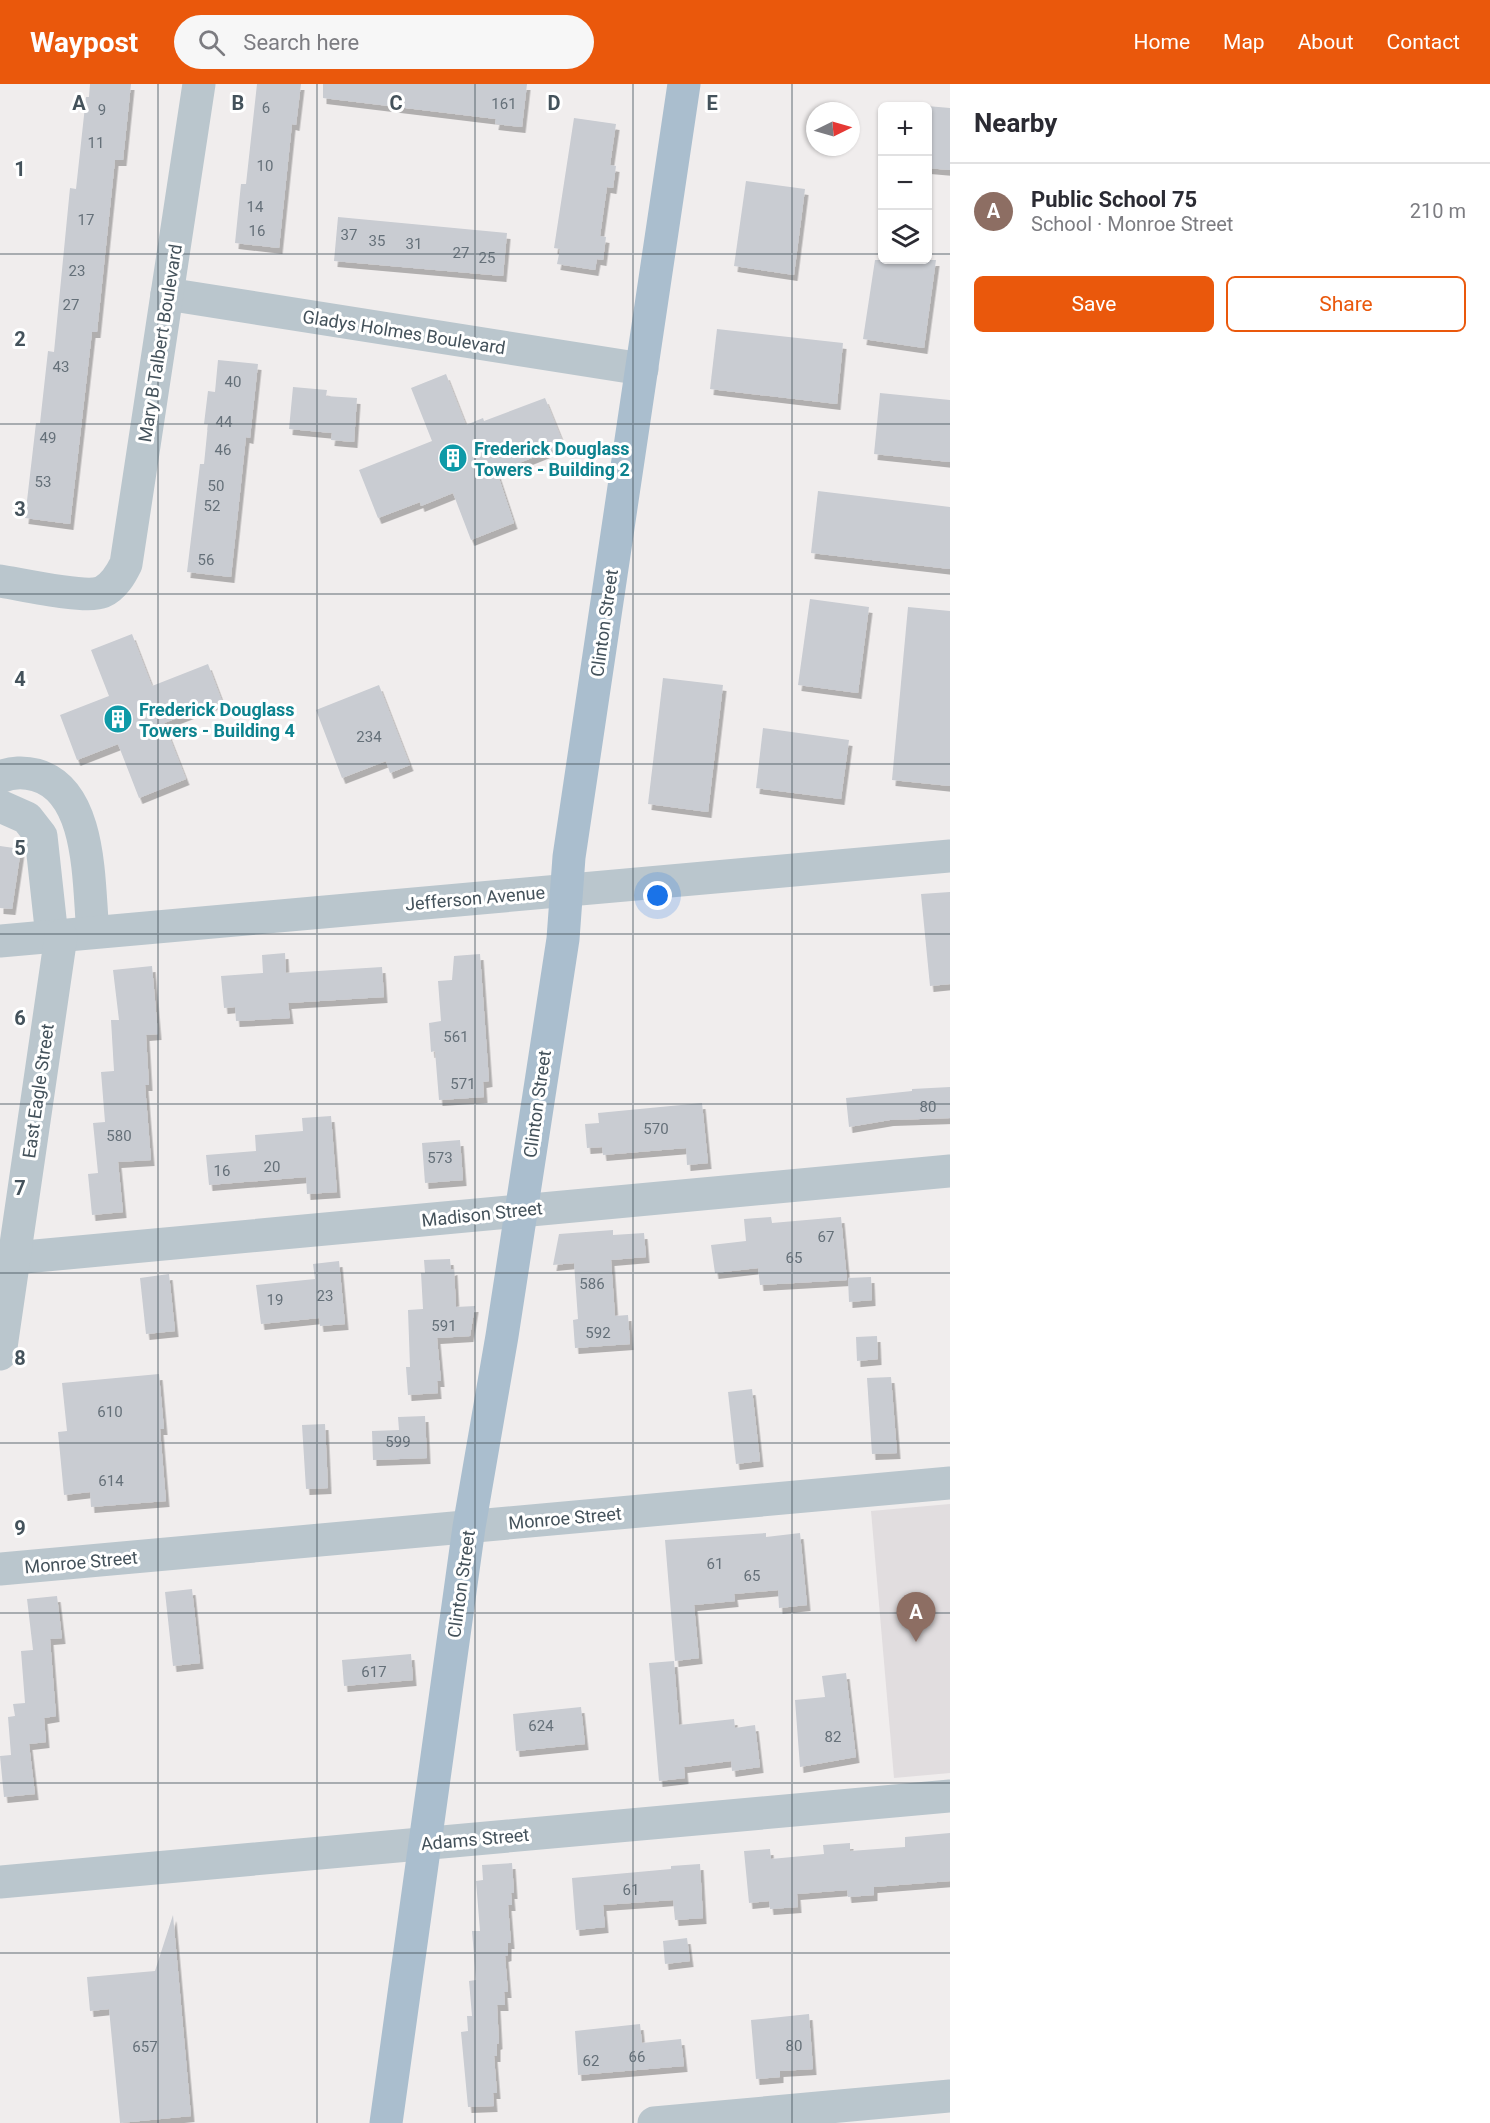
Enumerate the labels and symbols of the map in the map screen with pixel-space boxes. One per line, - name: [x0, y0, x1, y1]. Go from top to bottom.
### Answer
- text: A: [72, 91, 86, 115]
- text: B: [232, 91, 244, 115]
- text: C: [389, 91, 403, 115]
- text: D: [548, 91, 561, 115]
- text: E: [706, 91, 718, 115]
- house number: 161: [491, 95, 517, 113]
- house number: 6: [262, 99, 270, 117]
- house number: 9: [98, 101, 106, 119]
- north arrow: [806, 102, 860, 156]
- house number: 11: [88, 134, 104, 152]
- text: 1: [14, 157, 26, 181]
- house number: 10: [257, 157, 273, 175]
- house number: 14: [247, 198, 264, 216]
- house number: 17: [78, 211, 94, 229]
- house number: 16: [249, 222, 265, 240]
- house number: 37: [341, 226, 357, 244]
- house number: 35: [369, 232, 385, 250]
- house number: 31: [406, 235, 422, 253]
- street label: Mary B Talbert Boulevard: [134, 242, 186, 444]
- house number: 27: [453, 244, 469, 262]
- house number: 25: [479, 249, 495, 267]
- house number: 23: [69, 262, 85, 280]
- house number: 27: [63, 296, 79, 314]
- street label: Gladys Holmes Boulevard: [301, 306, 507, 358]
- text: 2: [14, 327, 26, 351]
- house number: 43: [53, 358, 69, 376]
- house number: 40: [225, 373, 241, 391]
- house number: 44: [216, 413, 233, 431]
- house number: 49: [40, 429, 56, 447]
- place label: Frederick Douglass Towers - Building 2: [474, 438, 630, 480]
- house number: 46: [215, 441, 231, 459]
- building icon: Frederick Douglass Towers - Building 2: [437, 442, 469, 474]
- house number: 53: [35, 473, 51, 491]
- house number: 50: [208, 477, 224, 495]
- text: 3: [14, 497, 26, 521]
- house number: 52: [204, 497, 220, 515]
- house number: 56: [198, 551, 214, 569]
- street label: Clinton Street: [586, 568, 622, 678]
- text: 4: [14, 667, 26, 691]
- place label: Frederick Douglass Towers - Building 4: [139, 699, 295, 741]
- building icon: Frederick Douglass Towers - Building 4: [102, 703, 134, 735]
- house number: 234: [356, 728, 382, 746]
- text: 5: [14, 836, 26, 860]
- street label: Jefferson Avenue: [404, 881, 546, 915]
- your location: [643, 881, 672, 910]
- text: 6: [14, 1006, 26, 1030]
- street label: East Eagle Street: [18, 1022, 58, 1160]
- house number: 561: [443, 1028, 469, 1046]
- street label: Clinton Street: [519, 1049, 555, 1159]
- house number: 571: [450, 1075, 476, 1093]
- house number: 80: [920, 1098, 936, 1116]
- house number: 570: [643, 1120, 669, 1138]
- house number: 580: [106, 1127, 132, 1145]
- house number: 573: [427, 1149, 453, 1167]
- house number: 20: [264, 1158, 280, 1176]
- house number: 16: [214, 1162, 230, 1180]
- text: 7: [14, 1176, 26, 1200]
- street label: Madison Street: [420, 1197, 544, 1231]
- house number: 67: [818, 1228, 834, 1246]
- house number: 65: [786, 1249, 802, 1267]
- house number: 586: [579, 1275, 605, 1293]
- house number: 23: [317, 1287, 333, 1305]
- house number: 19: [267, 1291, 283, 1309]
- house number: 591: [431, 1317, 457, 1335]
- house number: 592: [585, 1324, 611, 1342]
- text: 8: [14, 1346, 26, 1370]
- house number: 610: [97, 1403, 123, 1421]
- house number: 599: [385, 1433, 411, 1451]
- house number: 614: [98, 1472, 124, 1490]
- street label: Monroe Street: [507, 1503, 623, 1533]
- text: 9: [14, 1516, 26, 1540]
- street label: Clinton Street: [443, 1529, 479, 1639]
- street label: Monroe Street: [23, 1547, 139, 1577]
- house number: 61: [707, 1555, 723, 1573]
- house number: 65: [744, 1567, 760, 1585]
- pin: A: [896, 1592, 936, 1642]
- house number: 617: [361, 1663, 387, 1681]
- house number: 624: [528, 1717, 554, 1735]
- house number: 82: [825, 1728, 841, 1746]
- street label: Adams Street: [420, 1824, 530, 1854]
- house number: 61: [623, 1881, 639, 1899]
- house number: 80: [786, 2037, 802, 2055]
- house number: 657: [132, 2038, 158, 2056]
- house number: 66: [629, 2048, 645, 2066]
- house number: 62: [583, 2052, 599, 2070]

